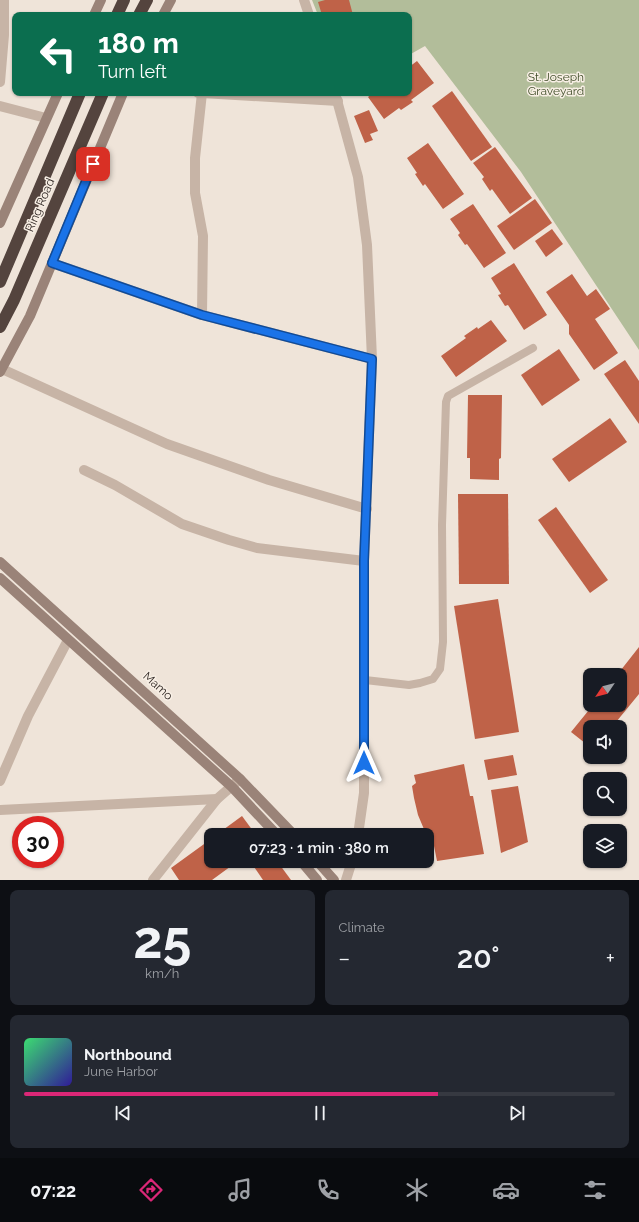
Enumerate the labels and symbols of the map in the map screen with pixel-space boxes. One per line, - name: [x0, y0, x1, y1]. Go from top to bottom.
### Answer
- park label: St. Joseph Graveyard: [528, 70, 584, 98]
- pin: [76, 147, 110, 181]
- street label: Ring Road: [22, 176, 58, 234]
- north arrow: [583, 668, 627, 712]
- street label: Mamo: [140, 669, 176, 703]
- position arrow: [343, 742, 385, 784]
- speed limit sign: 30: [12, 816, 64, 868]

